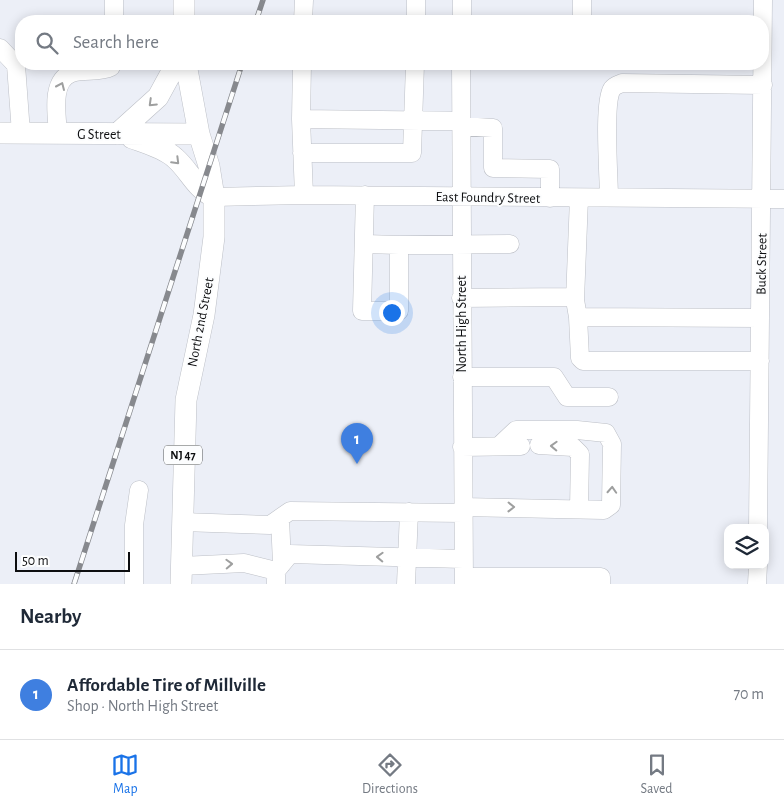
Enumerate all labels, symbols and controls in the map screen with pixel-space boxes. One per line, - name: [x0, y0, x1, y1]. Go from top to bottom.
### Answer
- search box: [15, 15, 769, 70]
- icon: search: [33, 29, 61, 57]
- text: Search here: [73, 33, 159, 52]
- one-way arrow: [54, 82, 64, 91]
- one-way arrow: [149, 97, 158, 106]
- street label: G Street: [77, 128, 121, 142]
- one-way arrow: [171, 155, 180, 164]
- street label: East Foundry Street: [435, 190, 541, 206]
- street label: Buck Street: [754, 233, 770, 295]
- street label: North High Street: [455, 275, 469, 372]
- street label: North 2nd Street: [185, 276, 217, 368]
- your location: [379, 300, 405, 326]
- pin: 1: [341, 423, 373, 464]
- one-way arrow: [550, 441, 558, 451]
- road number: NJ 47: [164, 446, 202, 464]
- one-way arrow: [606, 486, 617, 494]
- one-way arrow: [507, 502, 515, 513]
- map controls: [724, 524, 769, 569]
- button: layers: [724, 524, 769, 569]
- scale bar: [15, 549, 130, 572]
- one-way arrow: [375, 551, 383, 562]
- text: 50 m: [22, 554, 49, 568]
- one-way arrow: [226, 558, 234, 569]
- text: Nearby: [20, 606, 81, 627]
- text: Affordable Tire of Millville: [67, 676, 266, 695]
- text: 1: [33, 686, 39, 702]
- text: 70 m: [733, 686, 764, 702]
- text: Shop · North High Street: [67, 698, 218, 714]
- tab: Map: [111, 751, 139, 798]
- tab: Directions: [362, 751, 418, 798]
- tab: Saved: [641, 751, 673, 798]

